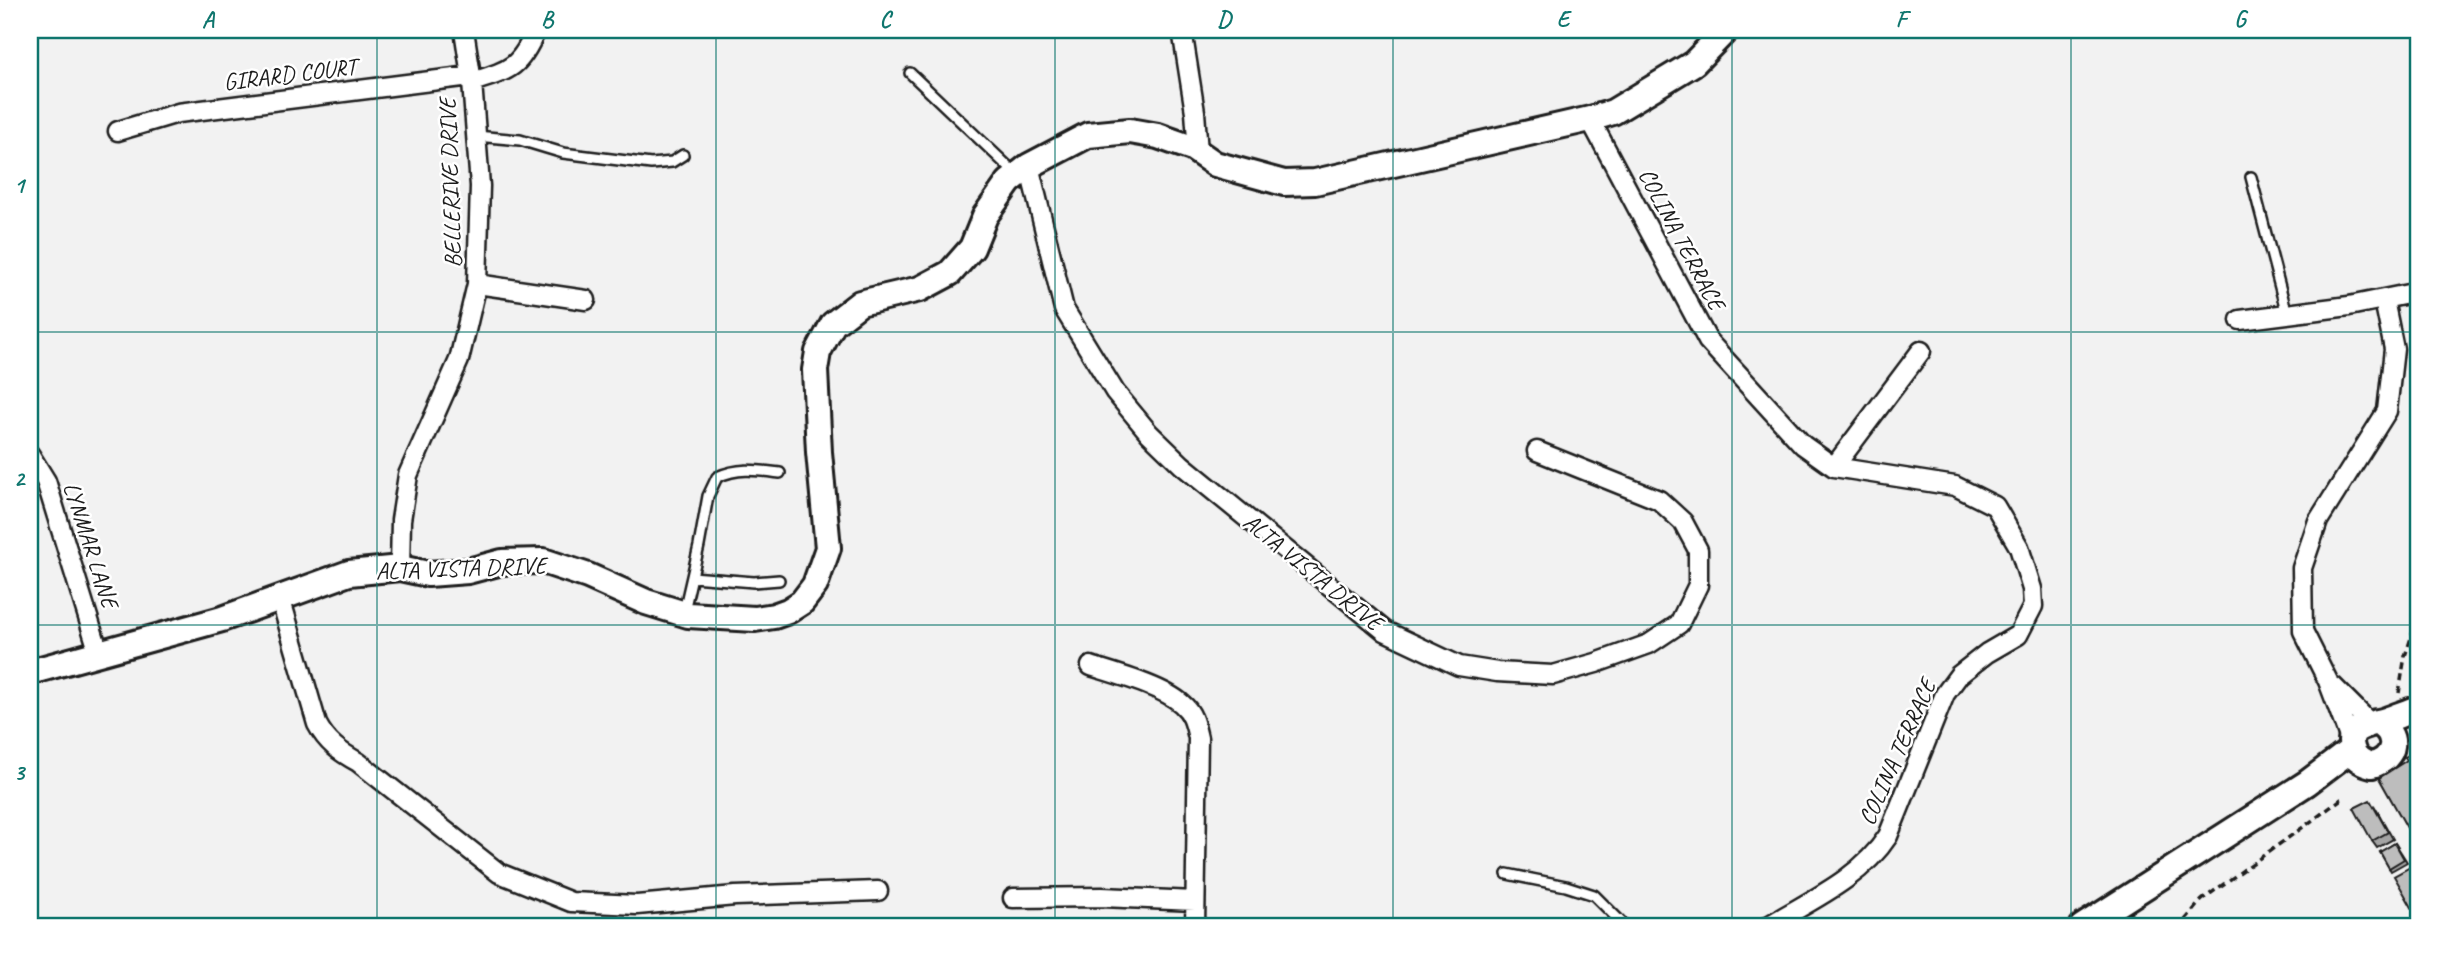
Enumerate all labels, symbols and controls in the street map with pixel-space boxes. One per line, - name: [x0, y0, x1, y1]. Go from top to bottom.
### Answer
- text: A: [202, 5, 216, 34]
- text: B: [541, 5, 555, 34]
- text: C: [880, 5, 894, 34]
- text: D: [1217, 5, 1233, 34]
- text: E: [1557, 5, 1573, 34]
- text: F: [1896, 5, 1912, 34]
- text: G: [2234, 5, 2249, 34]
- street label: GIRARD COURT: [222, 50, 363, 97]
- street label: BELLERIVE DRIVE: [432, 95, 468, 268]
- street label: COLINA TERRACE: [1632, 163, 1733, 318]
- text: 1: [14, 171, 27, 200]
- text: 2: [14, 464, 27, 493]
- street label: LYNMAR LANE: [57, 478, 126, 614]
- street label: ALTA VISTA DRIVE: [1237, 507, 1391, 639]
- street label: ALTA VISTA DRIVE: [375, 550, 550, 586]
- street label: COLINA TERRACE: [1851, 672, 1944, 830]
- text: 3: [14, 758, 27, 787]

